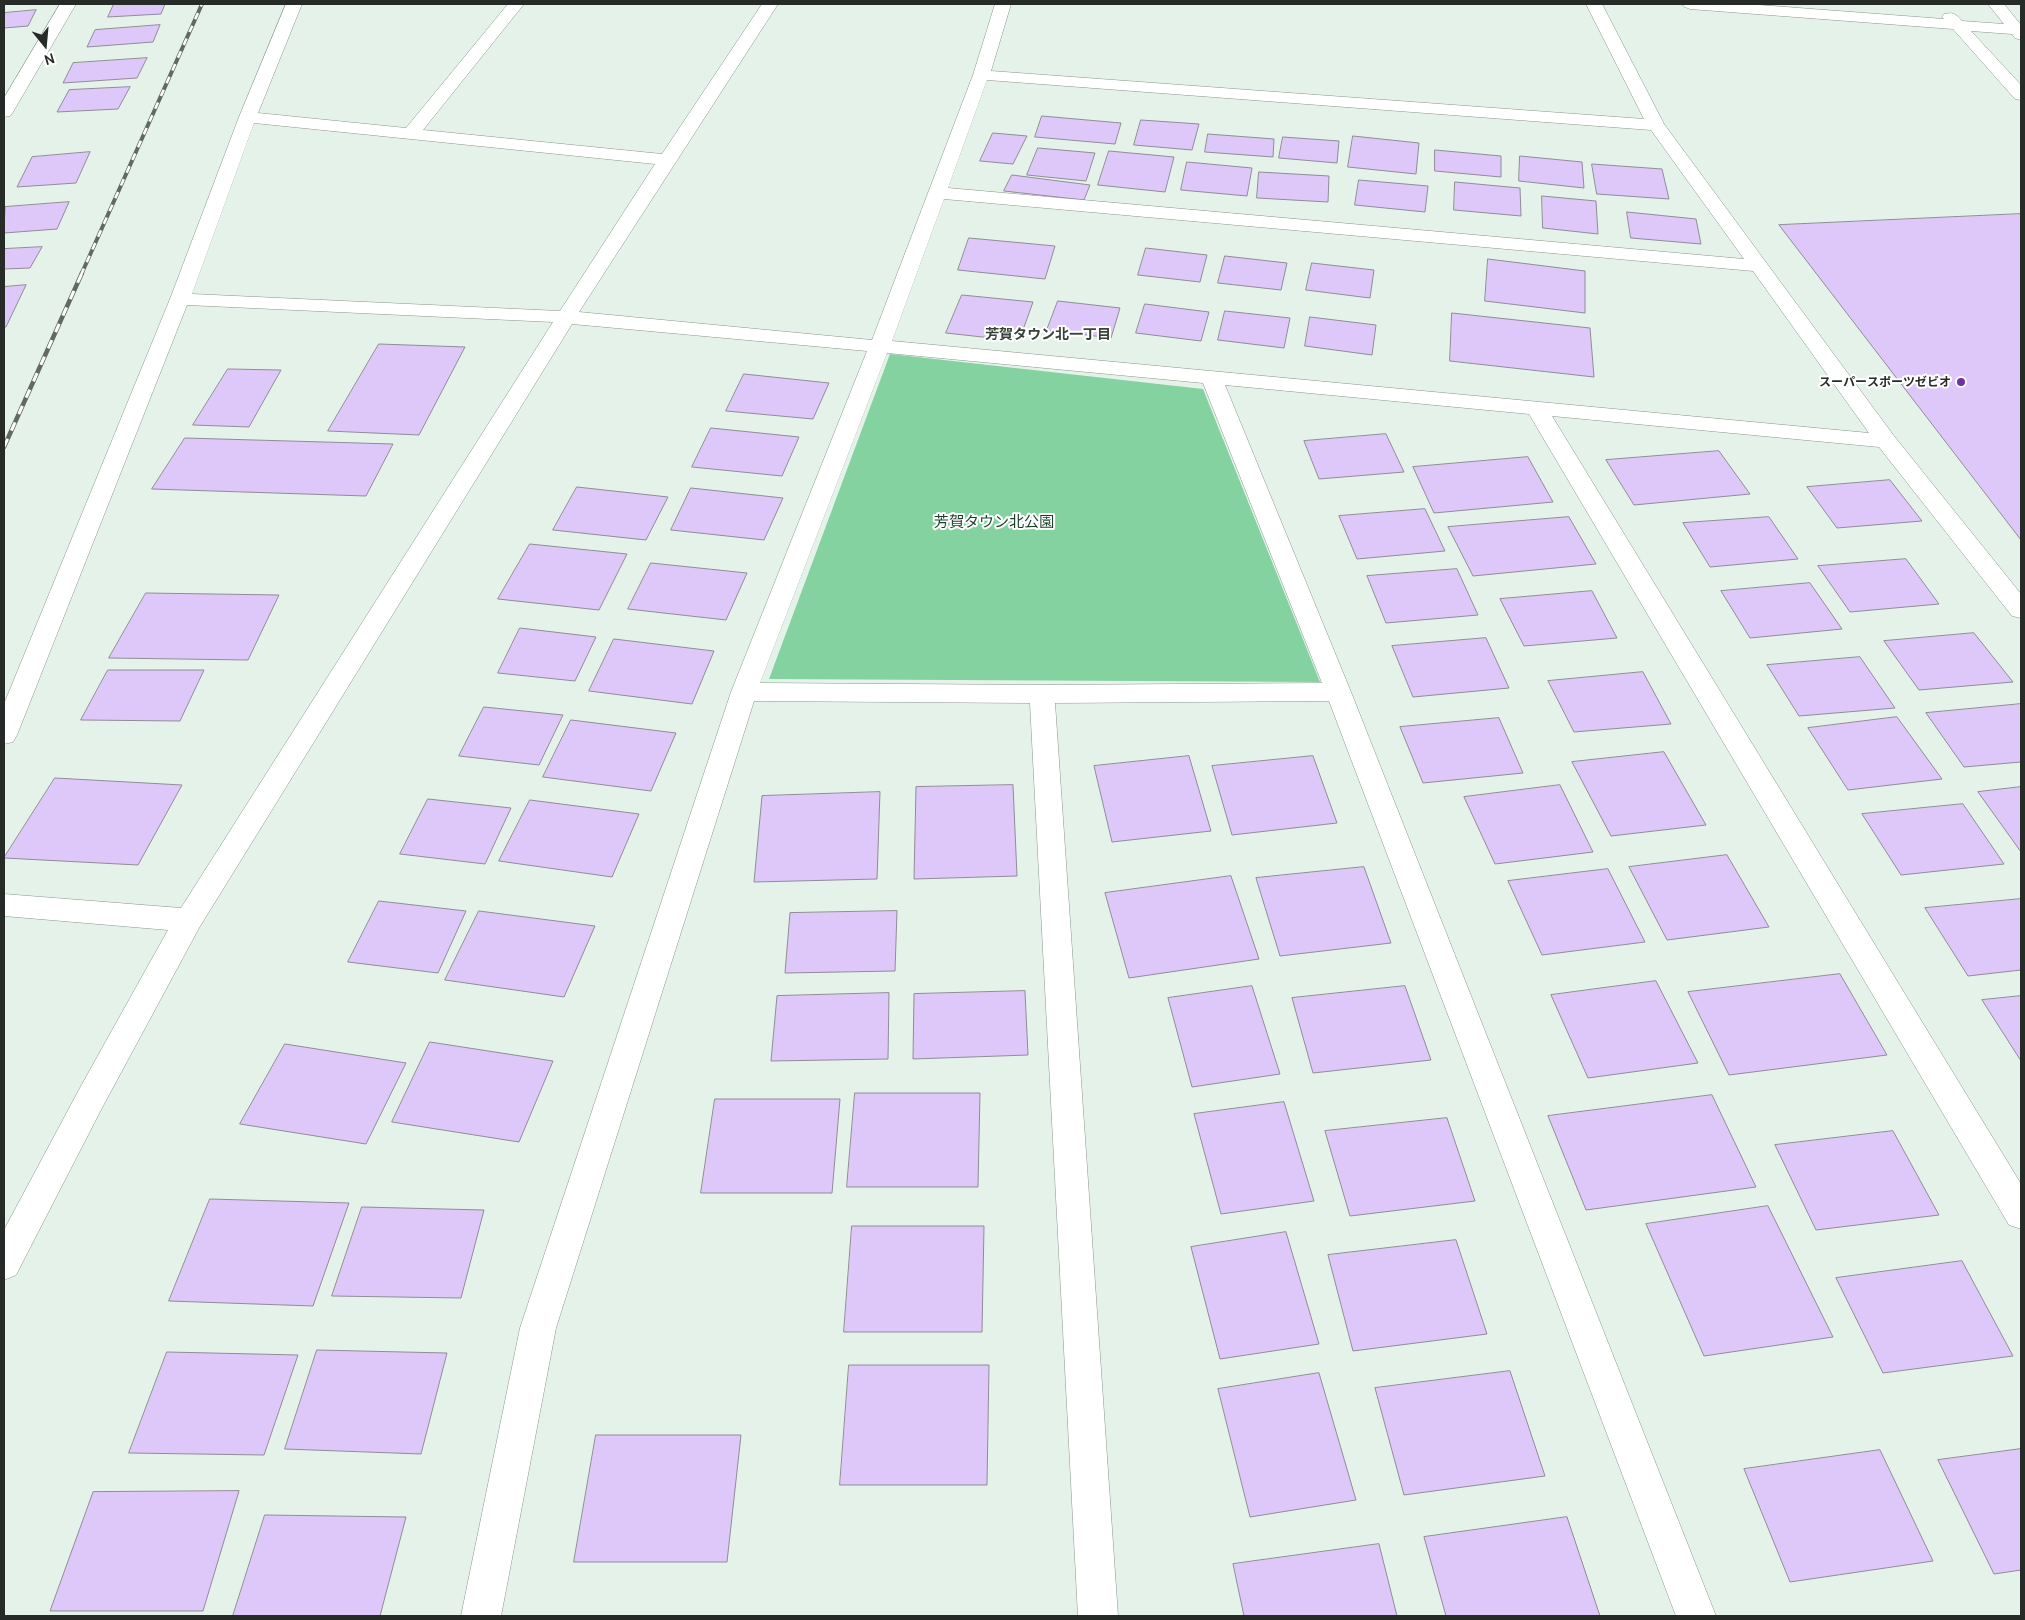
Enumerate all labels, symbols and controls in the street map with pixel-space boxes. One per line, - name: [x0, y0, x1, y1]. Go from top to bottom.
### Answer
- north arrow: [20, 20, 70, 70]
- text: N: [42, 49, 57, 69]
- district label: 芳賀タウン北一丁目: [985, 327, 1111, 343]
- place label: スーパースポーツゼビオ: [1819, 375, 1951, 389]
- marker: スーパースポーツゼビオ: [1955, 376, 1967, 388]
- park label: 芳賀タウン北公園: [934, 514, 1054, 532]

